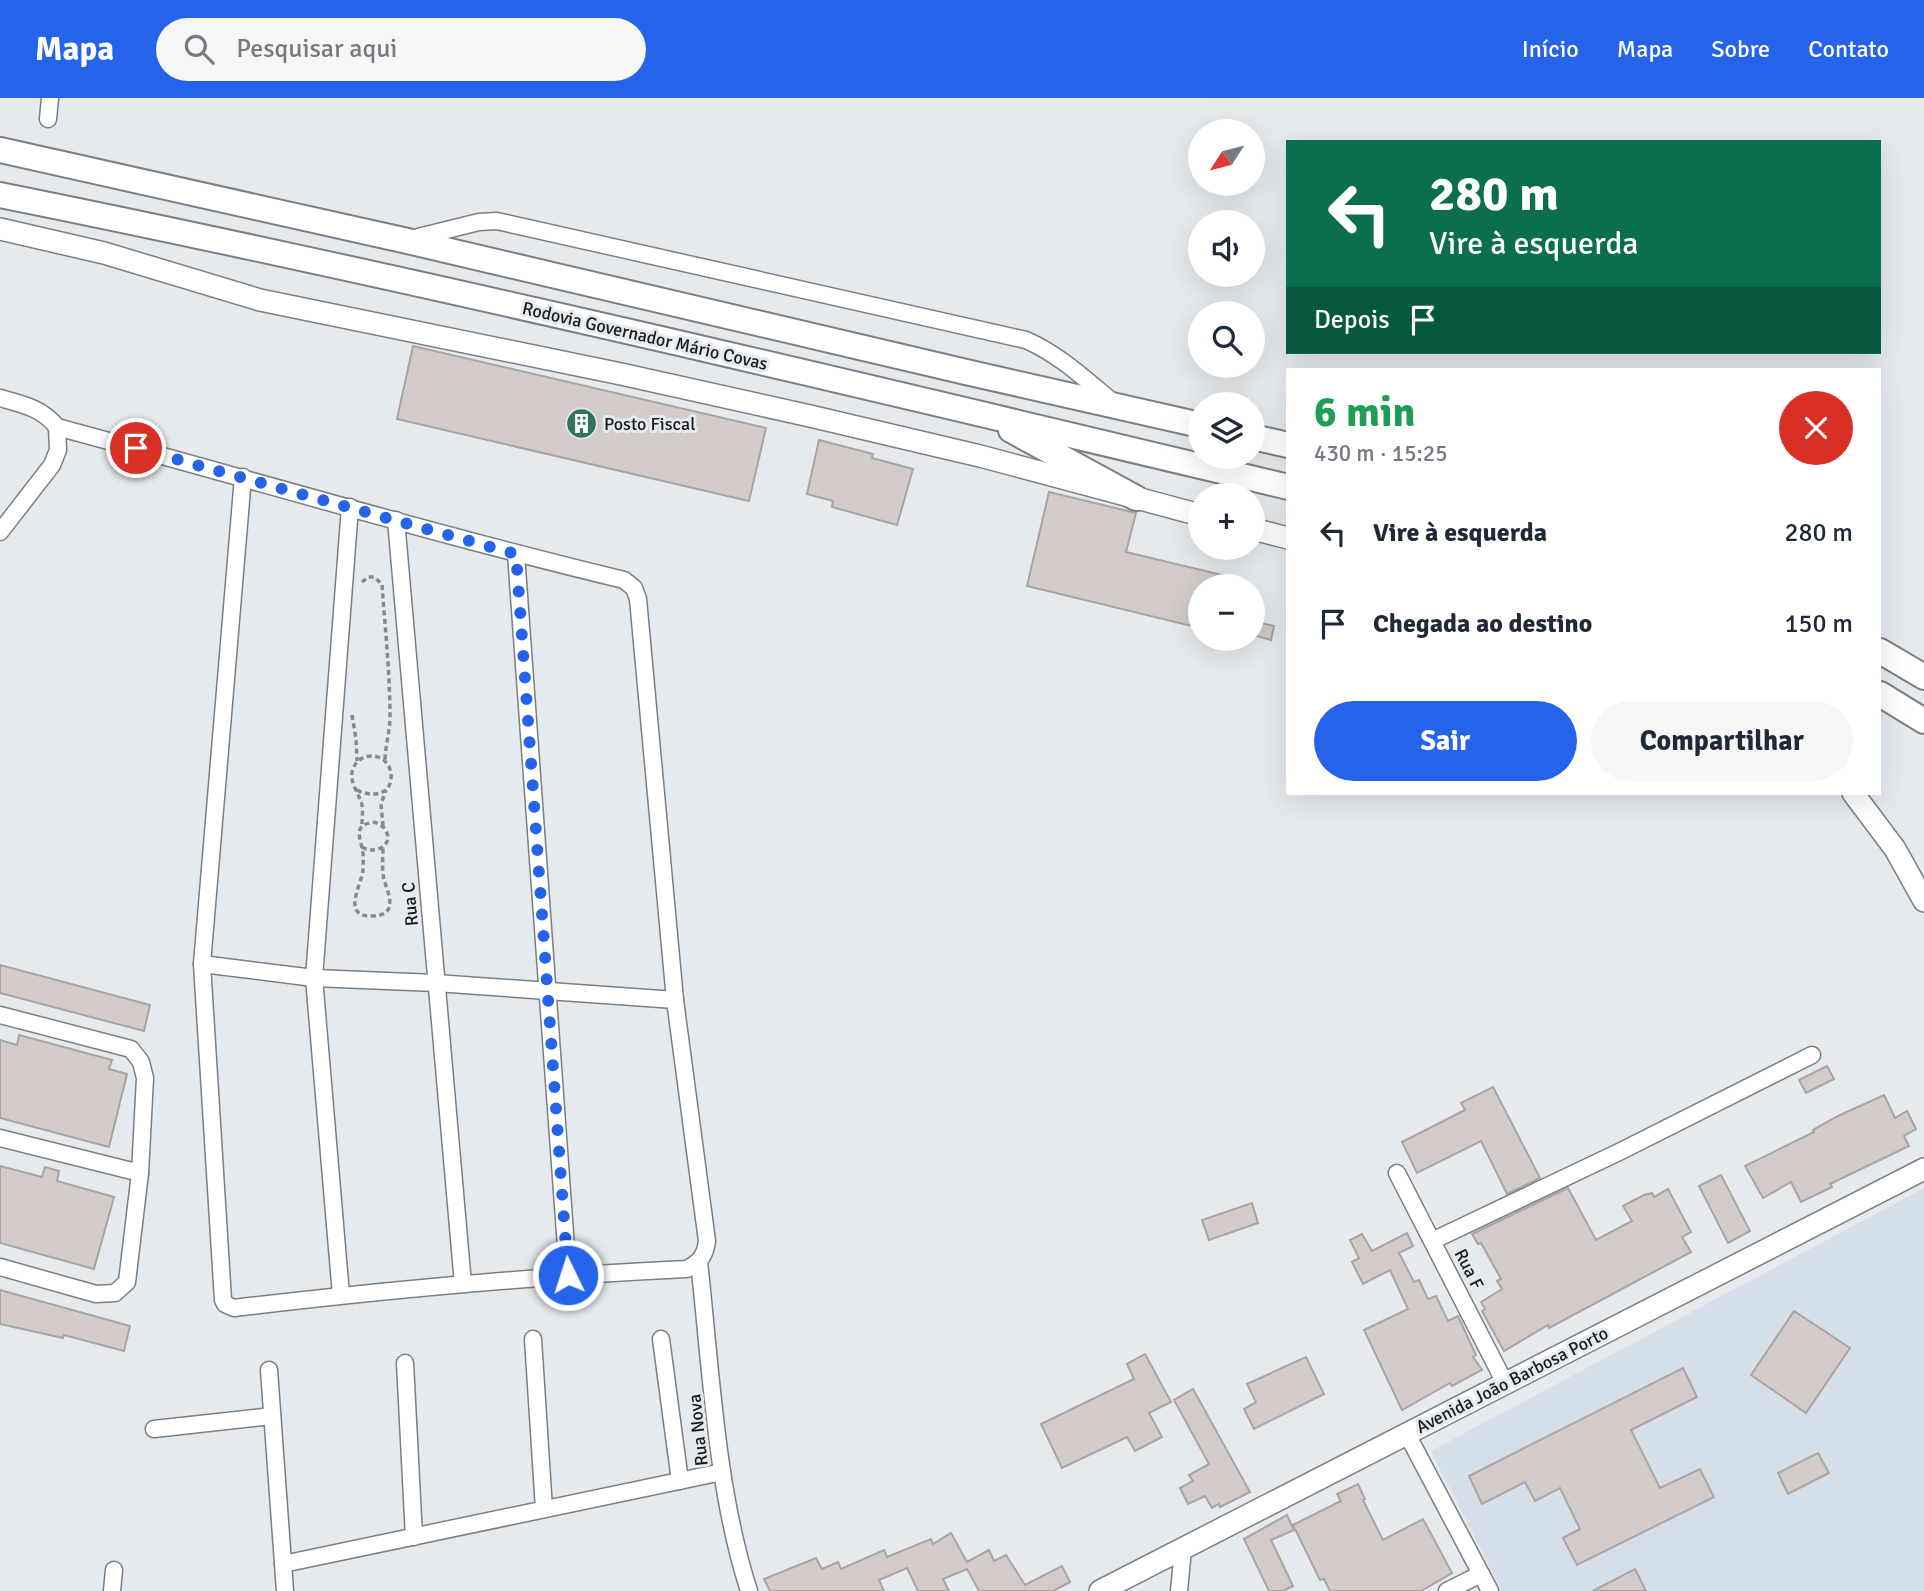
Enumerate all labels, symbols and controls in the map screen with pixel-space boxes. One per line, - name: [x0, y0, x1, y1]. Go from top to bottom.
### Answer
- search box: [156, 18, 646, 81]
- text: Mapa: [35, 29, 114, 70]
- icon: search: [180, 30, 218, 68]
- text: Pesquisar aqui: [236, 33, 397, 65]
- text: Início: [1522, 34, 1579, 64]
- text: Mapa: [1617, 34, 1673, 64]
- text: Sobre: [1711, 34, 1770, 64]
- text: Contato: [1808, 34, 1889, 64]
- north arrow: [1188, 119, 1265, 196]
- map controls: [1188, 119, 1265, 651]
- text: 280 m: [1429, 164, 1559, 224]
- icon: left: [1314, 168, 1405, 259]
- button: sound: [1188, 210, 1265, 287]
- text: Vire à esquerda: [1429, 224, 1639, 263]
- street label: Rodovia Governador Mário Covas: [520, 297, 770, 375]
- button: search: [1188, 301, 1265, 378]
- icon: arrive: [1404, 301, 1442, 339]
- text: Depois: [1314, 304, 1390, 336]
- text: 6 min: [1314, 387, 1415, 438]
- button: close: [1779, 391, 1853, 465]
- button: layers: [1188, 392, 1265, 469]
- building icon: Posto Fiscal: [564, 407, 598, 441]
- place label: Posto Fiscal: [604, 413, 695, 435]
- pin: [106, 418, 166, 478]
- icon: arrive: [117, 429, 155, 467]
- text: 430 m · 15:25: [1314, 439, 1448, 468]
- button: +: [1188, 483, 1265, 560]
- icon: left: [1314, 514, 1352, 552]
- text: Vire à esquerda: [1373, 517, 1547, 549]
- text: 280 m: [1784, 517, 1853, 549]
- button: −: [1188, 574, 1265, 651]
- icon: arrive: [1314, 605, 1352, 643]
- text: Chegada ao destino: [1373, 608, 1592, 640]
- text: 150 m: [1784, 608, 1853, 640]
- button: Sair: [1314, 701, 1577, 781]
- button: Compartilhar: [1591, 701, 1853, 781]
- street label: Rua C: [397, 881, 423, 927]
- position arrow: [531, 1238, 605, 1312]
- street label: Rua F: [1449, 1245, 1489, 1293]
- street label: Avenida João Barbosa Porto: [1412, 1322, 1612, 1438]
- street label: Rua Nova: [683, 1393, 713, 1467]

